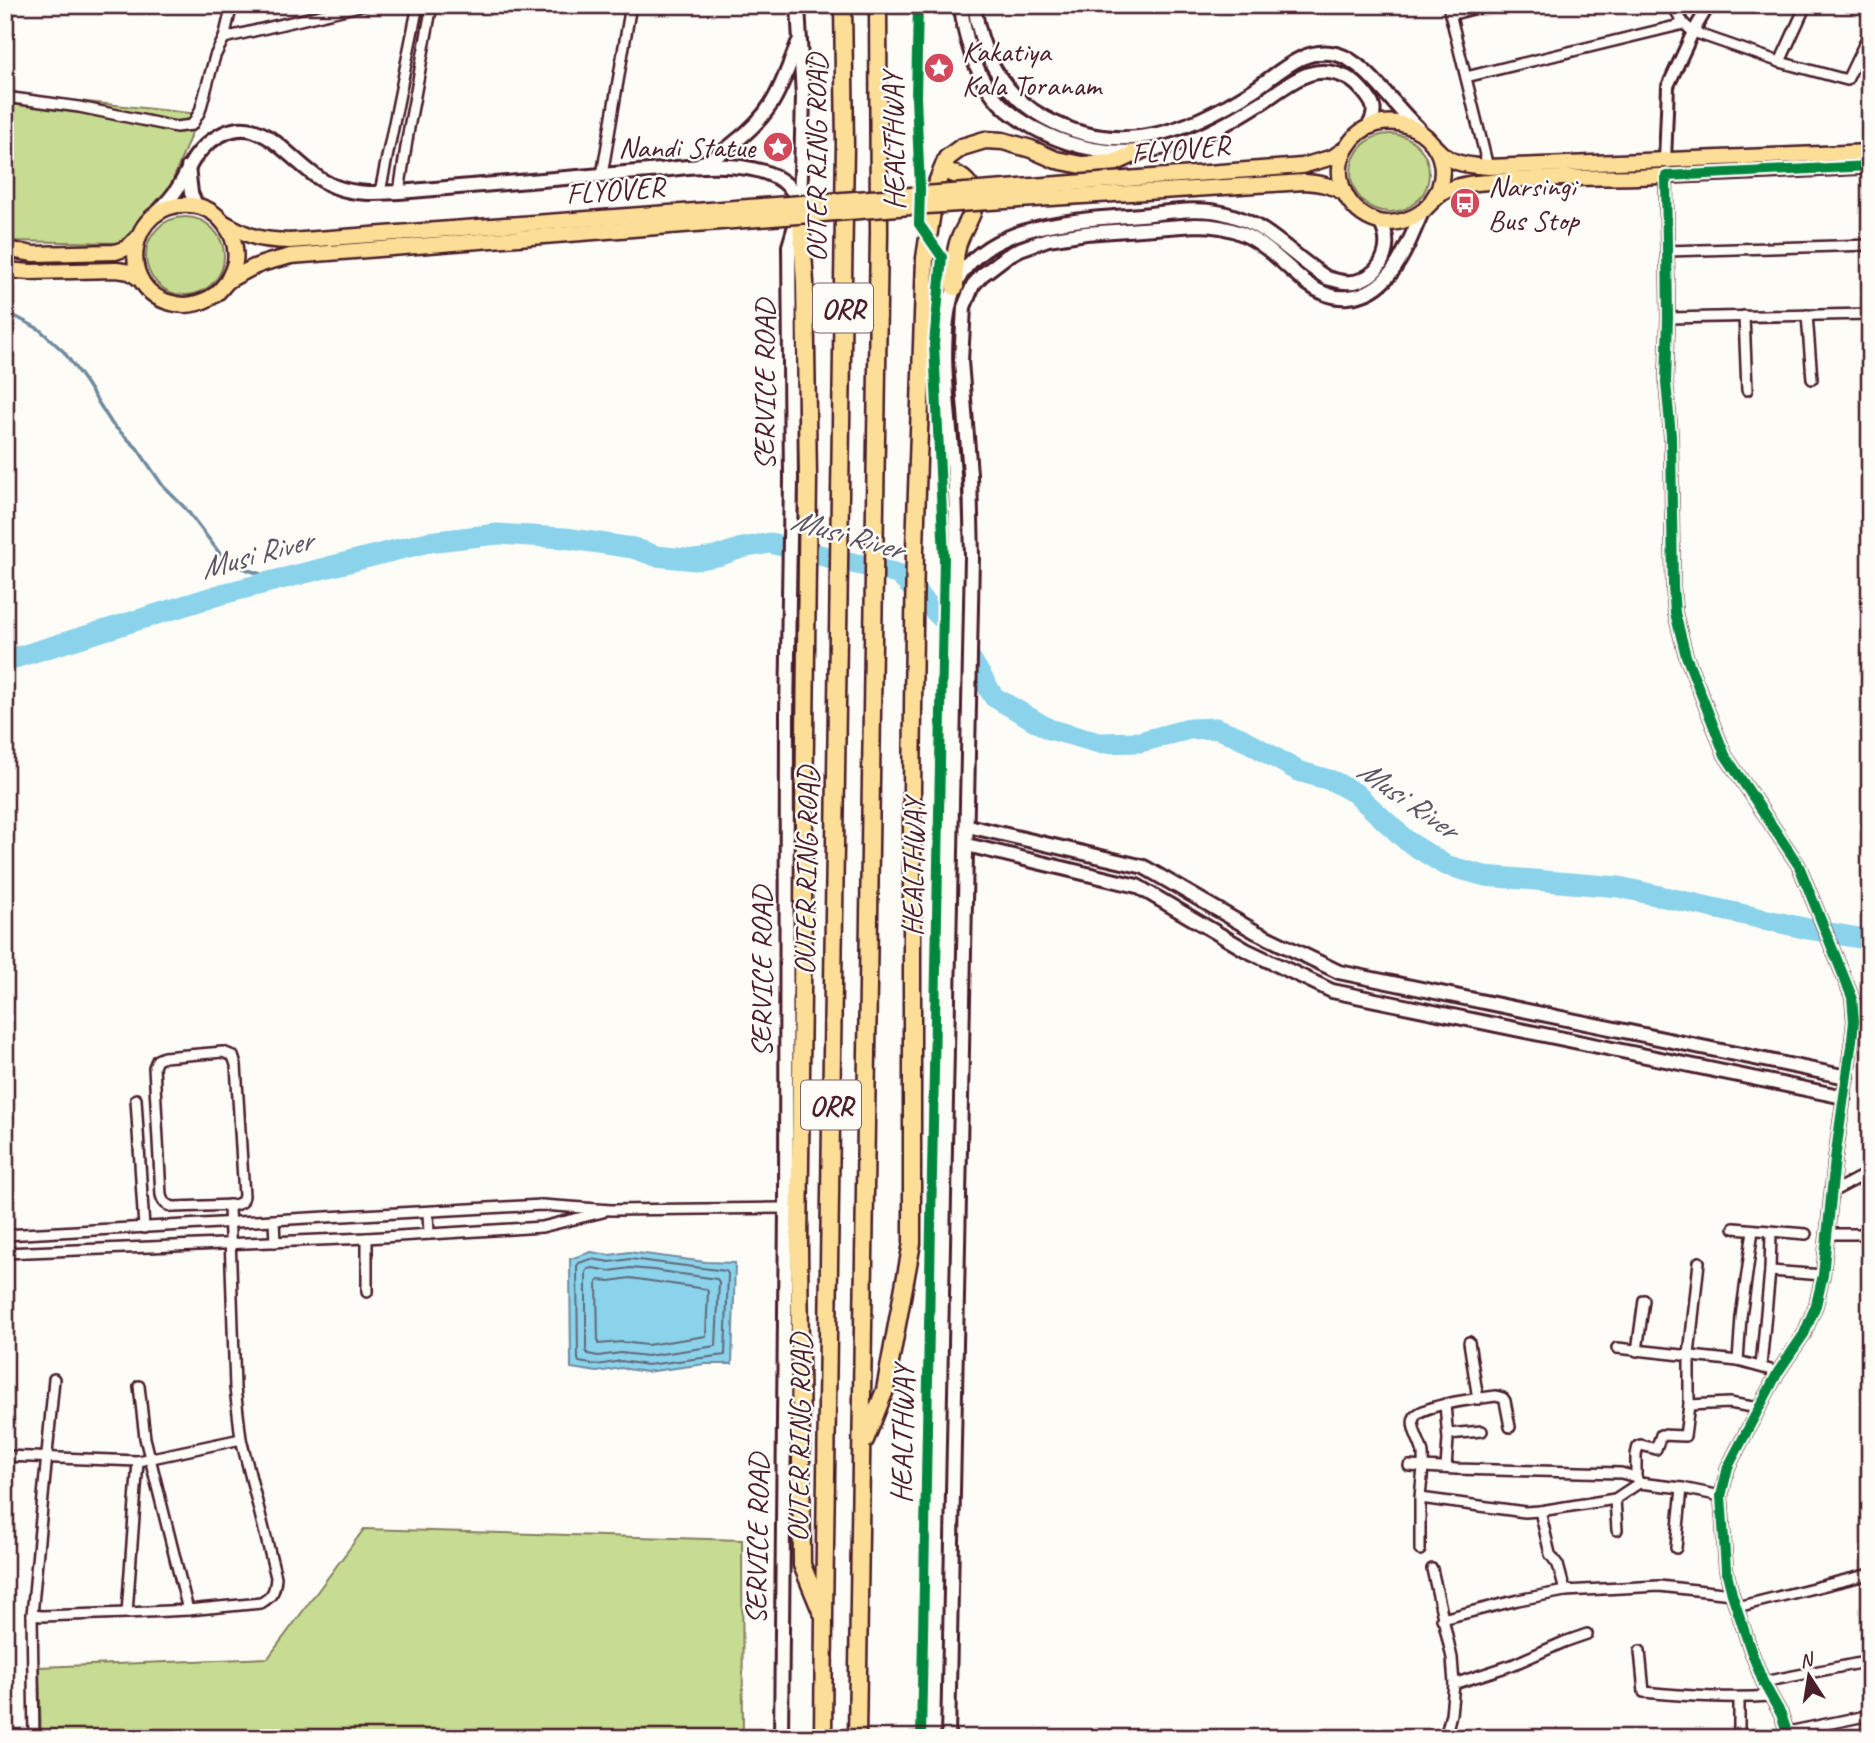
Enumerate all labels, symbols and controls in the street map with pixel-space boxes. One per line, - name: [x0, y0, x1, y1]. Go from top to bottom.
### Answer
- place label: Kakatiya Kala Toranam: [962, 32, 1103, 104]
- street label: OUTER RING ROAD: [797, 51, 835, 262]
- place icon: Kakatiya Kala Toranam: [922, 51, 956, 85]
- street label: HEALTHWAY: [873, 68, 913, 211]
- street label: FLYOVER: [1129, 126, 1234, 172]
- place label: Nandi Statue: [618, 128, 757, 166]
- place icon: Nandi Statue: [761, 130, 795, 164]
- street label: FLYOVER: [565, 167, 668, 212]
- place label: Narsingi Bus Stop: [1488, 167, 1580, 239]
- bus stop icon: Narsingi Bus Stop: [1448, 186, 1482, 220]
- road number: ORR: [813, 284, 873, 332]
- street label: SERVICE ROAD: [745, 297, 783, 470]
- water label: Musi River: [787, 499, 913, 571]
- water label: Musi River: [196, 518, 321, 589]
- water label: Musi River: [1350, 750, 1471, 852]
- street label: OUTER RING ROAD: [785, 764, 827, 975]
- street label: HEALTHWAY: [893, 794, 933, 937]
- street label: SERVICE ROAD: [742, 884, 780, 1057]
- road number: ORR: [801, 1080, 861, 1130]
- street label: OUTER RING ROAD: [778, 1331, 820, 1542]
- street label: HEALTHWAY: [882, 1361, 922, 1504]
- street label: SERVICE ROAD: [737, 1451, 778, 1625]
- north arrow: [1773, 1642, 1843, 1712]
- text: N: [1797, 1647, 1817, 1673]

